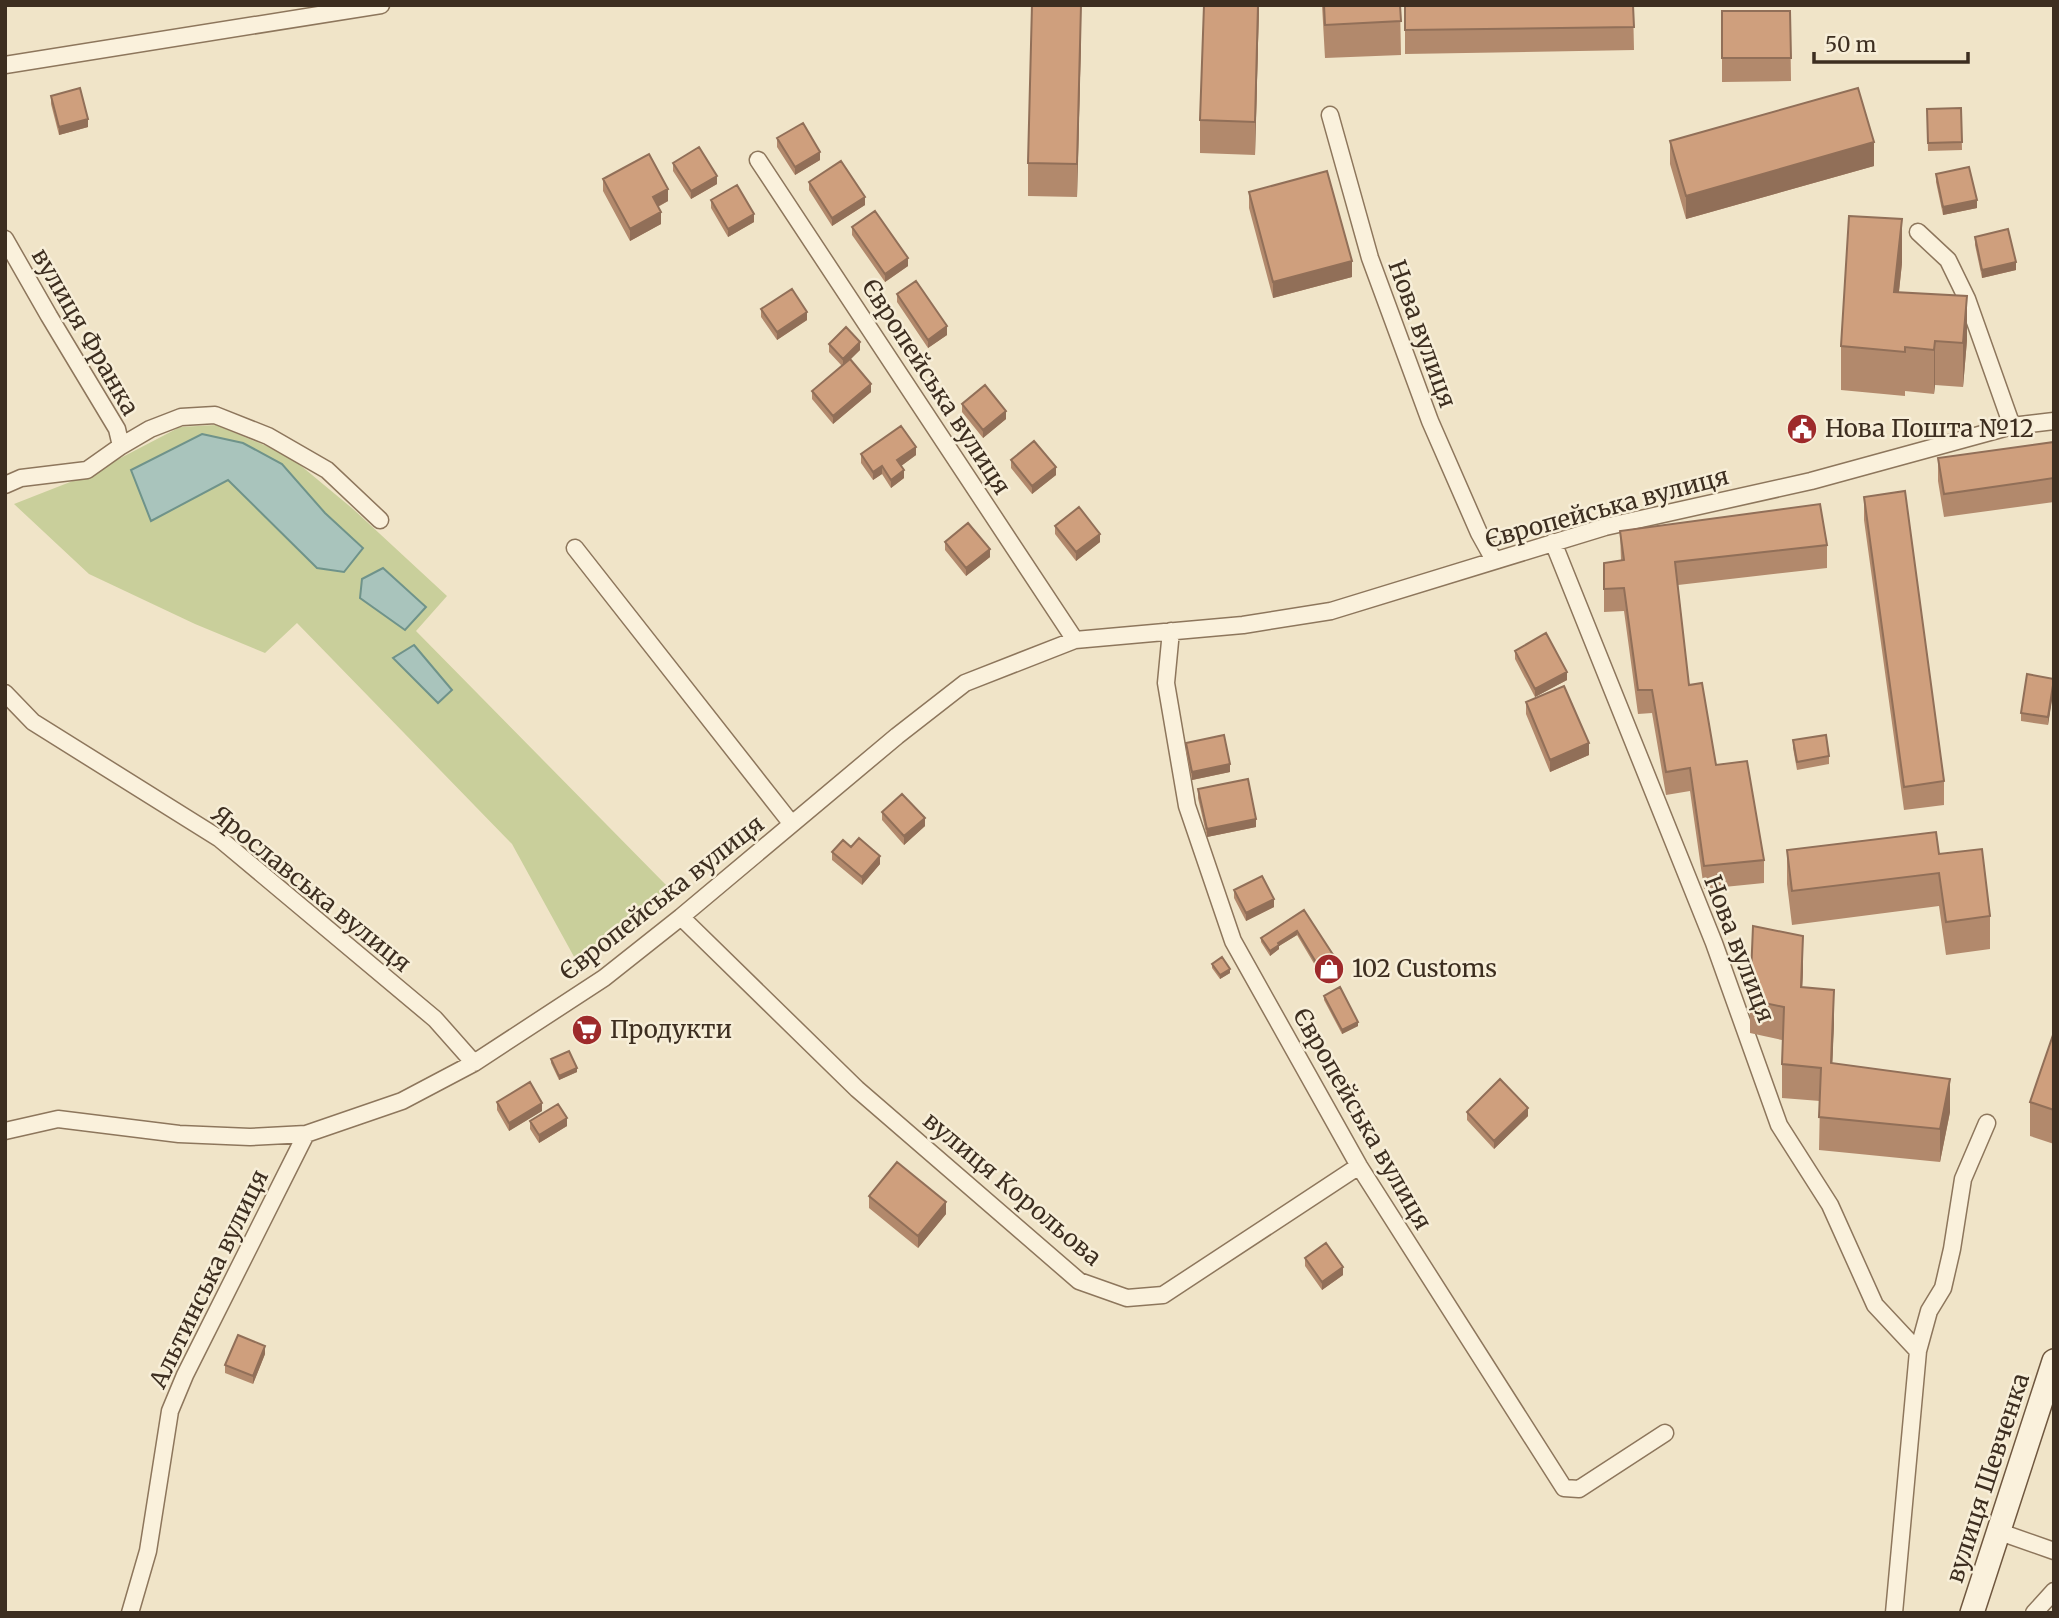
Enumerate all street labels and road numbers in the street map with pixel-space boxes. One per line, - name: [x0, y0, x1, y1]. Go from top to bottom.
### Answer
- street label: вулиця Франка: [25, 243, 146, 421]
- street label: Нова вулиця: [1381, 256, 1464, 412]
- street label: Європейська вулиця: [855, 273, 1018, 500]
- street label: Європейська вулиця: [1482, 460, 1732, 555]
- street label: Ярославська вулиця: [205, 799, 417, 979]
- street label: Європейська вулиця: [553, 808, 770, 987]
- street label: Нова вулиця: [1697, 871, 1782, 1027]
- street label: Європейська вулиця: [1286, 1002, 1439, 1235]
- street label: вулиця Корольова: [917, 1105, 1108, 1272]
- street label: Альтинська вулиця: [142, 1164, 275, 1394]
- street label: вулиця Шевченка: [1939, 1369, 2036, 1587]

